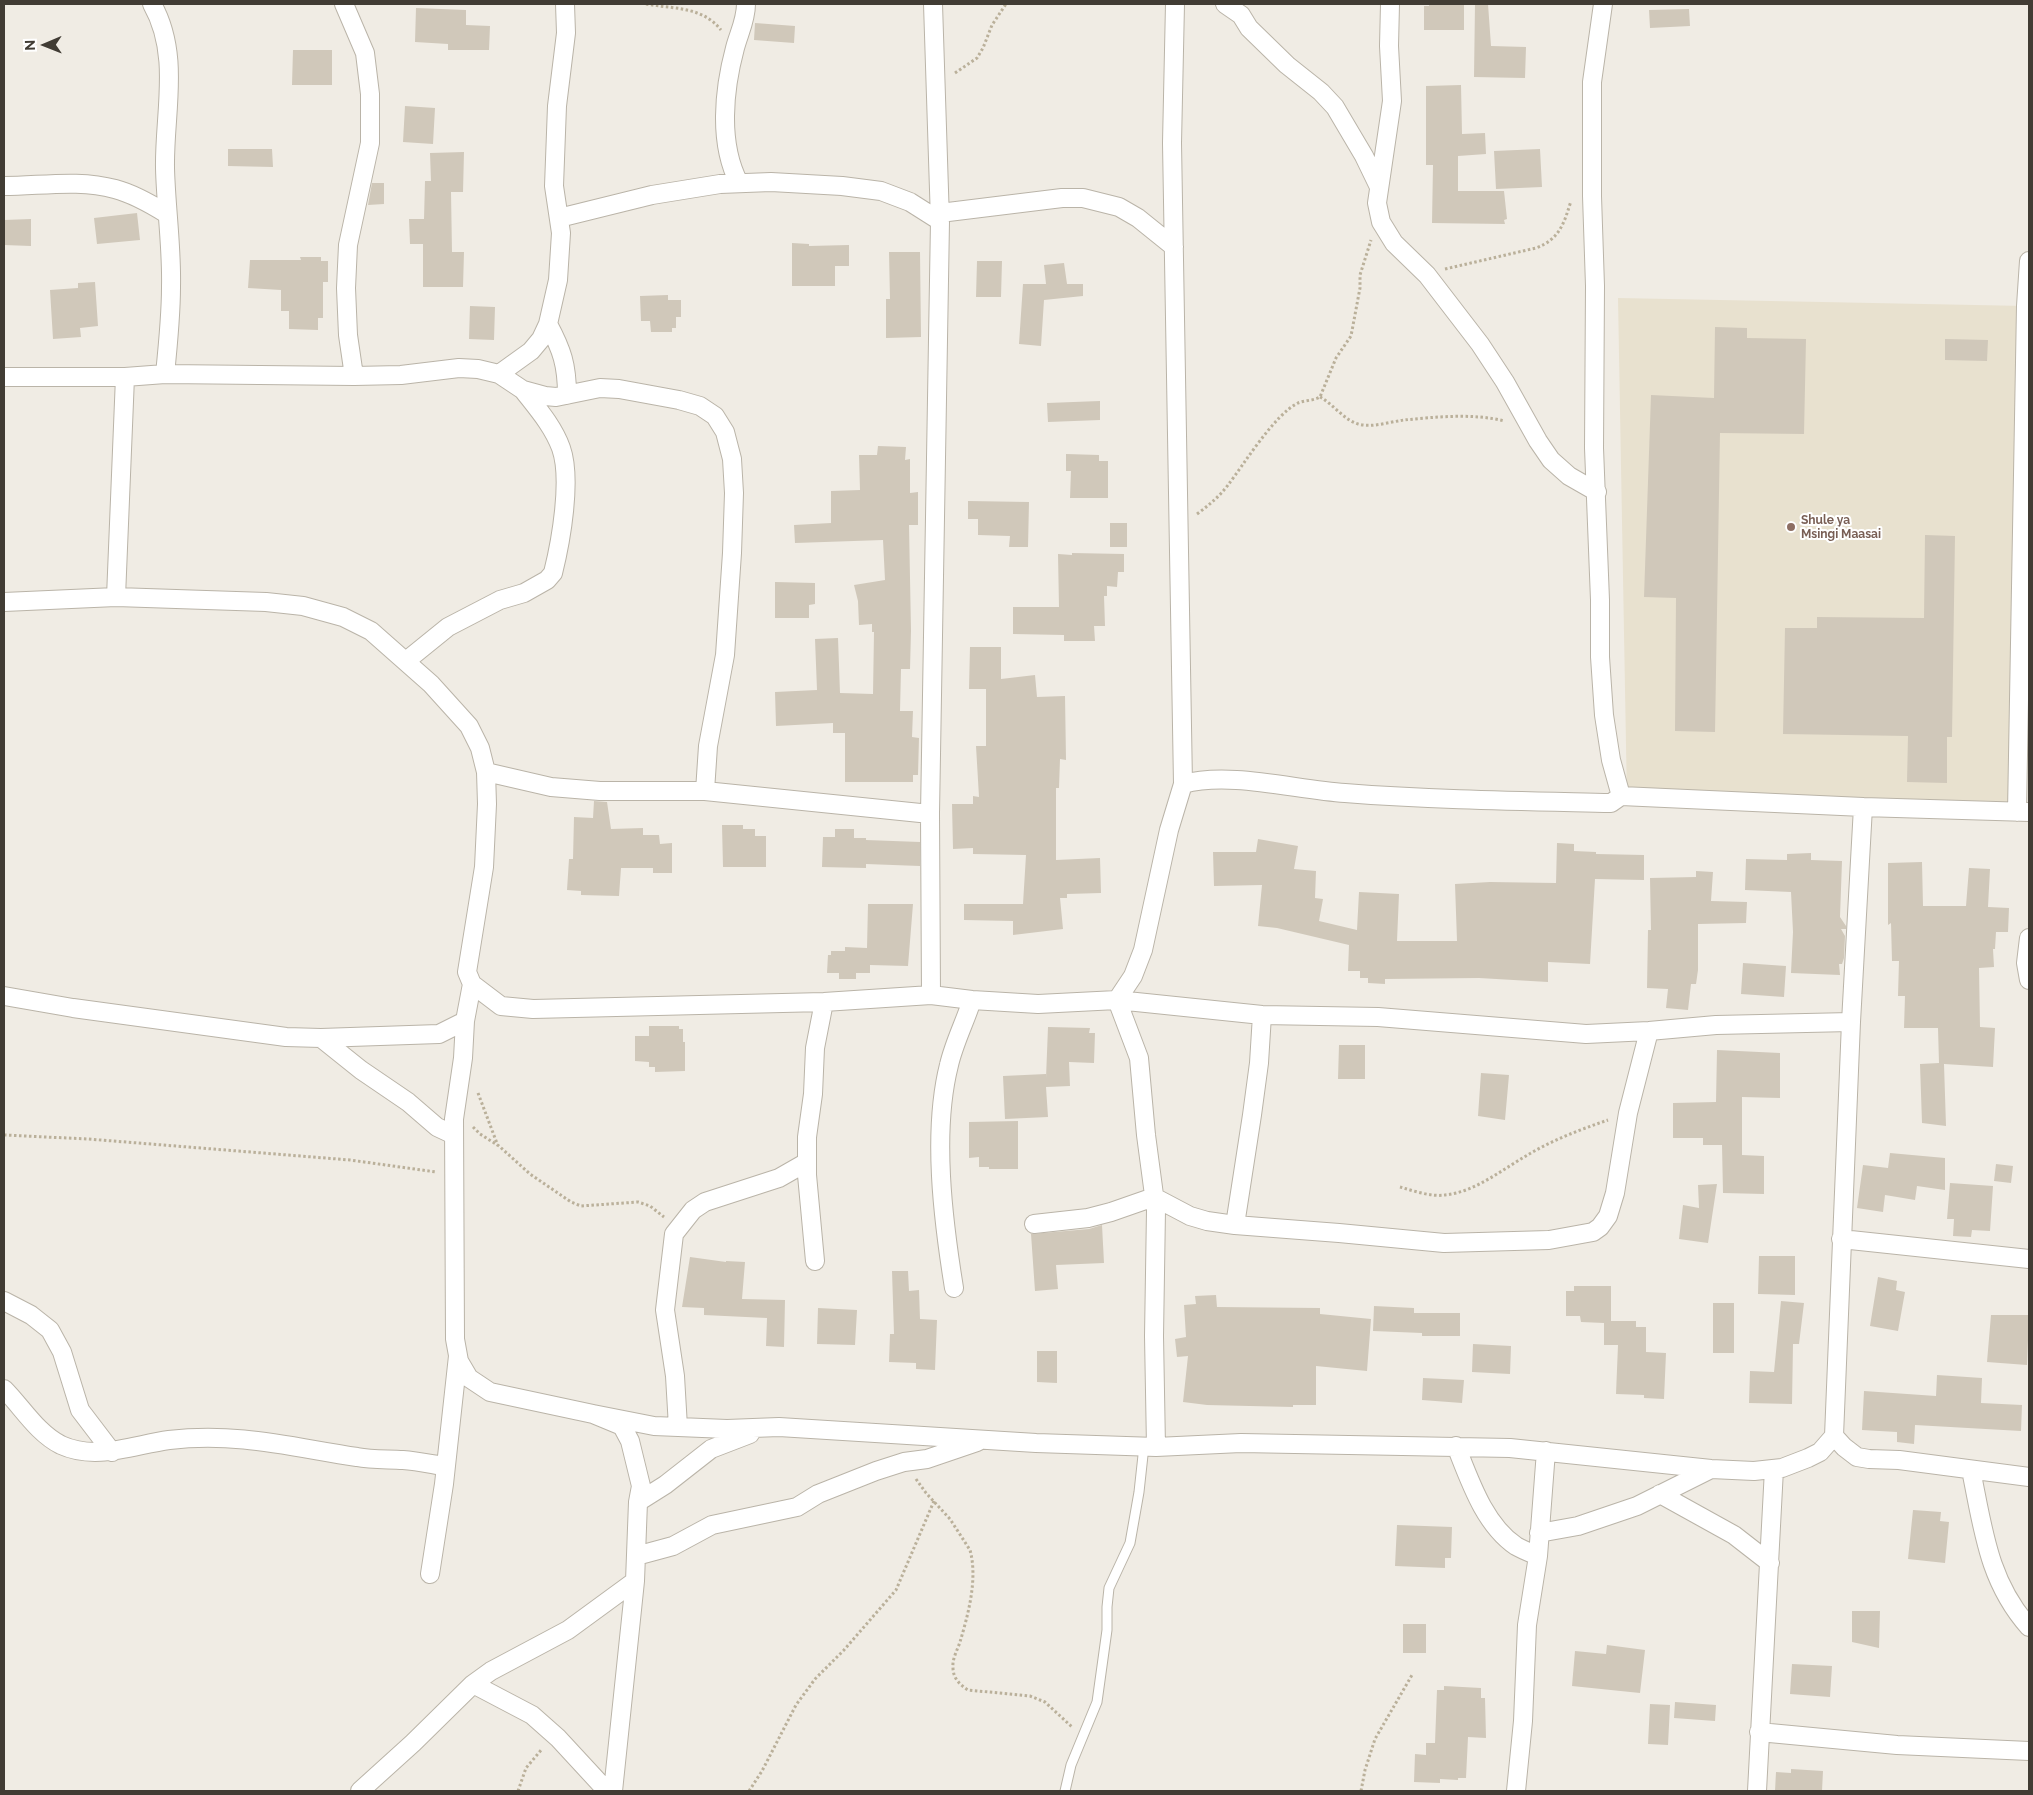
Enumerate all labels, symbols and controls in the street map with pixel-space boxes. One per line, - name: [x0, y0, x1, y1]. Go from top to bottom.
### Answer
- north arrow: [20, 20, 70, 70]
- text: N: [22, 40, 38, 51]
- place label: Shule ya Msingi Maasai: [1801, 513, 1881, 541]
- marker: Shule ya Msingi Maasai: [1785, 521, 1797, 533]

